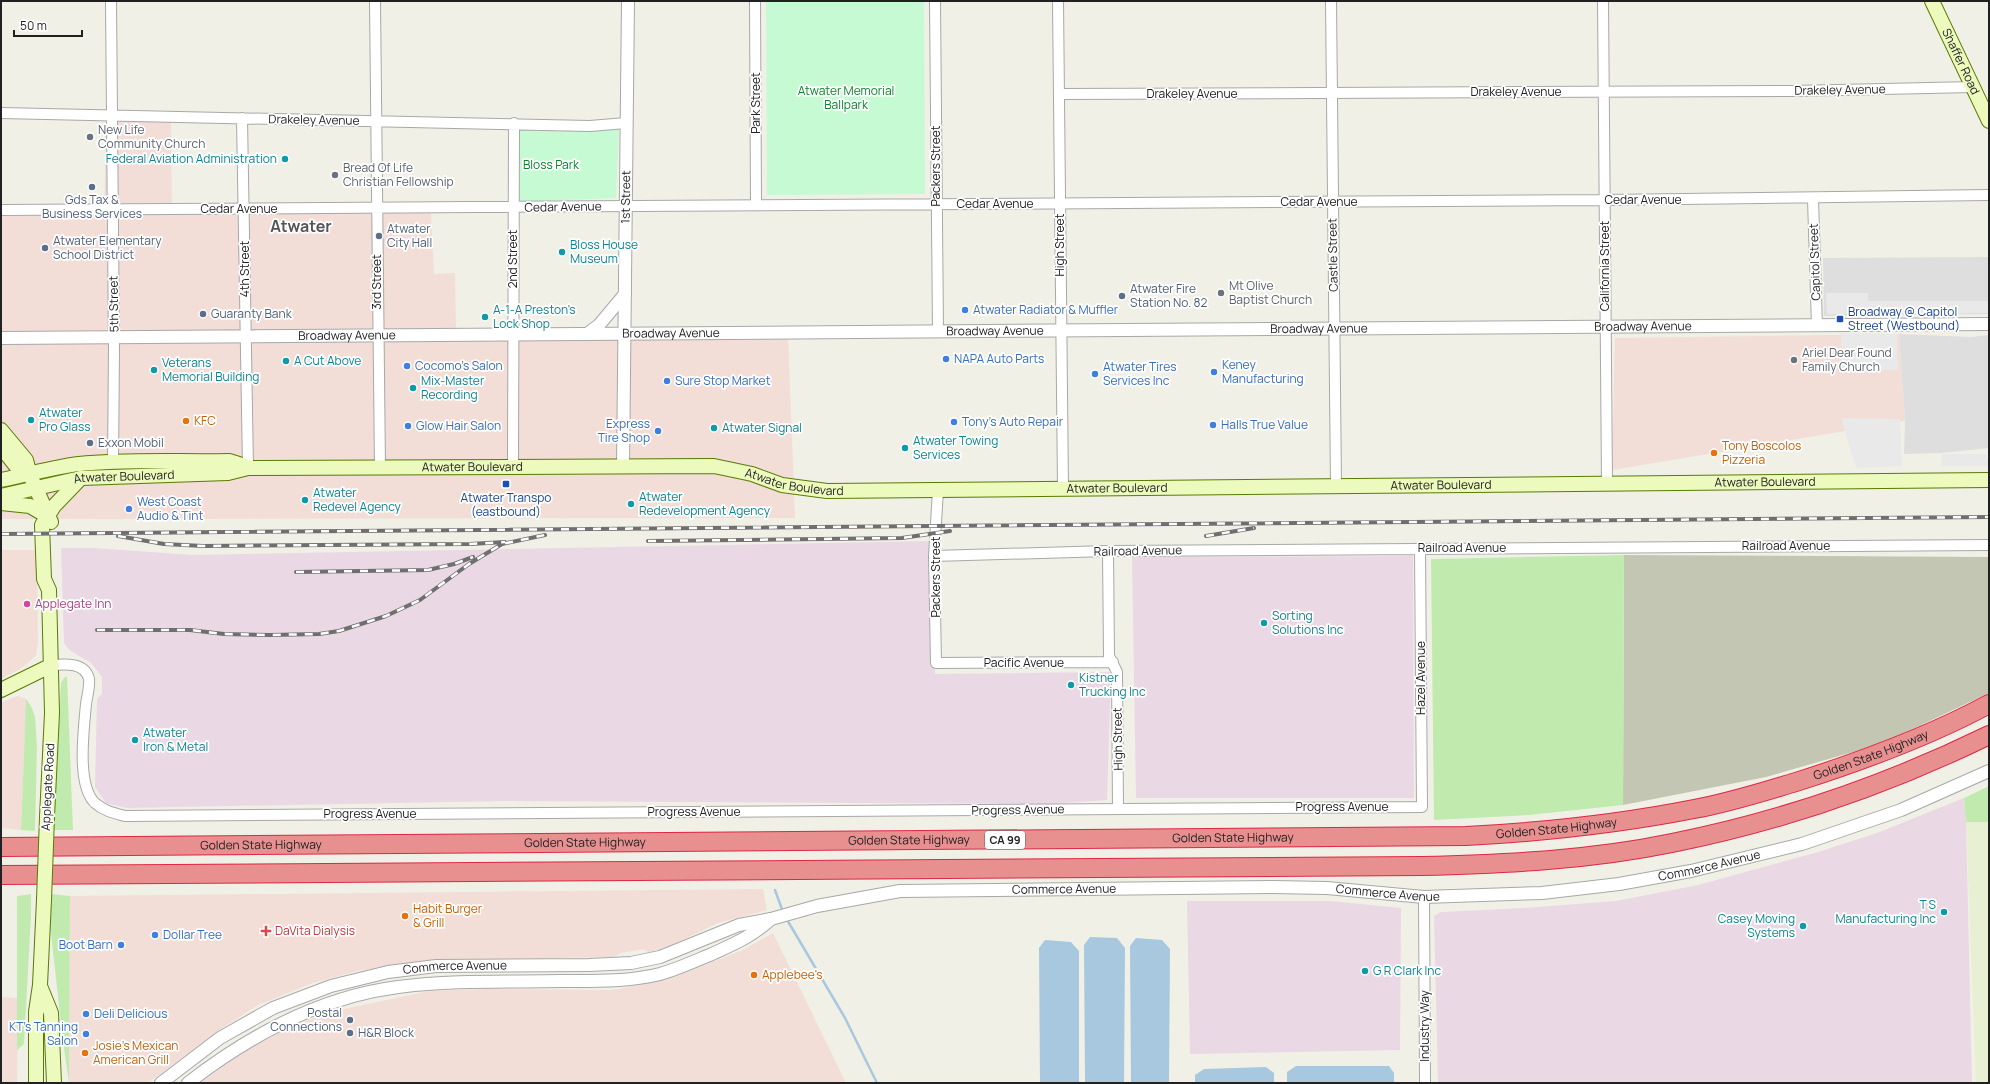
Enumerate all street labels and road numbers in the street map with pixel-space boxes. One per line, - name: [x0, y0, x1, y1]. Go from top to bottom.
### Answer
- street label: Shaffer Road: [1938, 26, 1984, 97]
- street label: Park Street: [747, 72, 764, 134]
- street label: Drakeley Avenue: [1794, 80, 1886, 99]
- street label: Drakeley Avenue: [1470, 83, 1562, 100]
- street label: Drakeley Avenue: [1146, 85, 1238, 102]
- street label: Drakeley Avenue: [268, 110, 360, 129]
- street label: Packers Street: [927, 125, 944, 207]
- street label: 1st Street: [617, 170, 634, 224]
- street label: Cedar Avenue: [1604, 191, 1682, 208]
- street label: Cedar Avenue: [1280, 193, 1358, 210]
- street label: Cedar Avenue: [956, 195, 1034, 212]
- street label: Cedar Avenue: [524, 197, 602, 216]
- street label: Cedar Avenue: [200, 200, 278, 217]
- street label: High Street: [1051, 213, 1068, 276]
- street label: Castle Street: [1323, 218, 1342, 292]
- street label: California Street: [1596, 221, 1613, 311]
- street label: Capitol Street: [1805, 223, 1824, 301]
- street label: 2nd Street: [504, 229, 521, 288]
- street label: 4th Street: [236, 240, 253, 297]
- street label: 3rd Street: [368, 254, 385, 310]
- street label: 5th Street: [105, 275, 122, 332]
- street label: Broadway Avenue: [1594, 317, 1692, 335]
- street label: Broadway Avenue: [1270, 319, 1368, 337]
- street label: Broadway Avenue: [946, 322, 1044, 339]
- street label: Broadway Avenue: [622, 324, 720, 342]
- street label: Broadway Avenue: [298, 326, 396, 344]
- street label: Atwater Boulevard: [422, 458, 523, 475]
- street label: Atwater Boulevard: [743, 464, 844, 499]
- street label: Atwater Boulevard: [72, 466, 175, 487]
- street label: Atwater Boulevard: [1714, 473, 1816, 491]
- street label: Atwater Boulevard: [1390, 476, 1492, 494]
- street label: Atwater Boulevard: [1067, 479, 1168, 497]
- street label: Packers Street: [927, 536, 944, 618]
- street label: Railroad Avenue: [1742, 537, 1830, 554]
- street label: Railroad Avenue: [1418, 539, 1506, 556]
- street label: Railroad Avenue: [1094, 541, 1182, 560]
- street label: Hazel Avenue: [1412, 641, 1429, 715]
- street label: Pacific Avenue: [984, 654, 1064, 671]
- street label: High Street: [1108, 707, 1127, 771]
- street label: Golden State Highway: [1811, 725, 1932, 784]
- street label: Applegate Road: [37, 743, 58, 831]
- street label: Progress Avenue: [1296, 798, 1388, 815]
- street label: Progress Avenue: [971, 800, 1065, 819]
- street label: Progress Avenue: [648, 803, 740, 820]
- street label: Progress Avenue: [324, 805, 416, 822]
- street label: Golden State Highway: [1495, 813, 1619, 842]
- street label: Golden State Highway: [1172, 828, 1294, 846]
- street label: Golden State Highway: [848, 831, 970, 849]
- road number: CA 99: [985, 831, 1025, 849]
- street label: Golden State Highway: [524, 833, 646, 851]
- street label: Golden State Highway: [200, 836, 323, 854]
- street label: Commerce Avenue: [1657, 845, 1762, 885]
- street label: Commerce Avenue: [1012, 880, 1116, 898]
- street label: Commerce Avenue: [1335, 880, 1440, 905]
- street label: Commerce Avenue: [402, 957, 507, 978]
- street label: Industry Way: [1416, 990, 1433, 1062]

